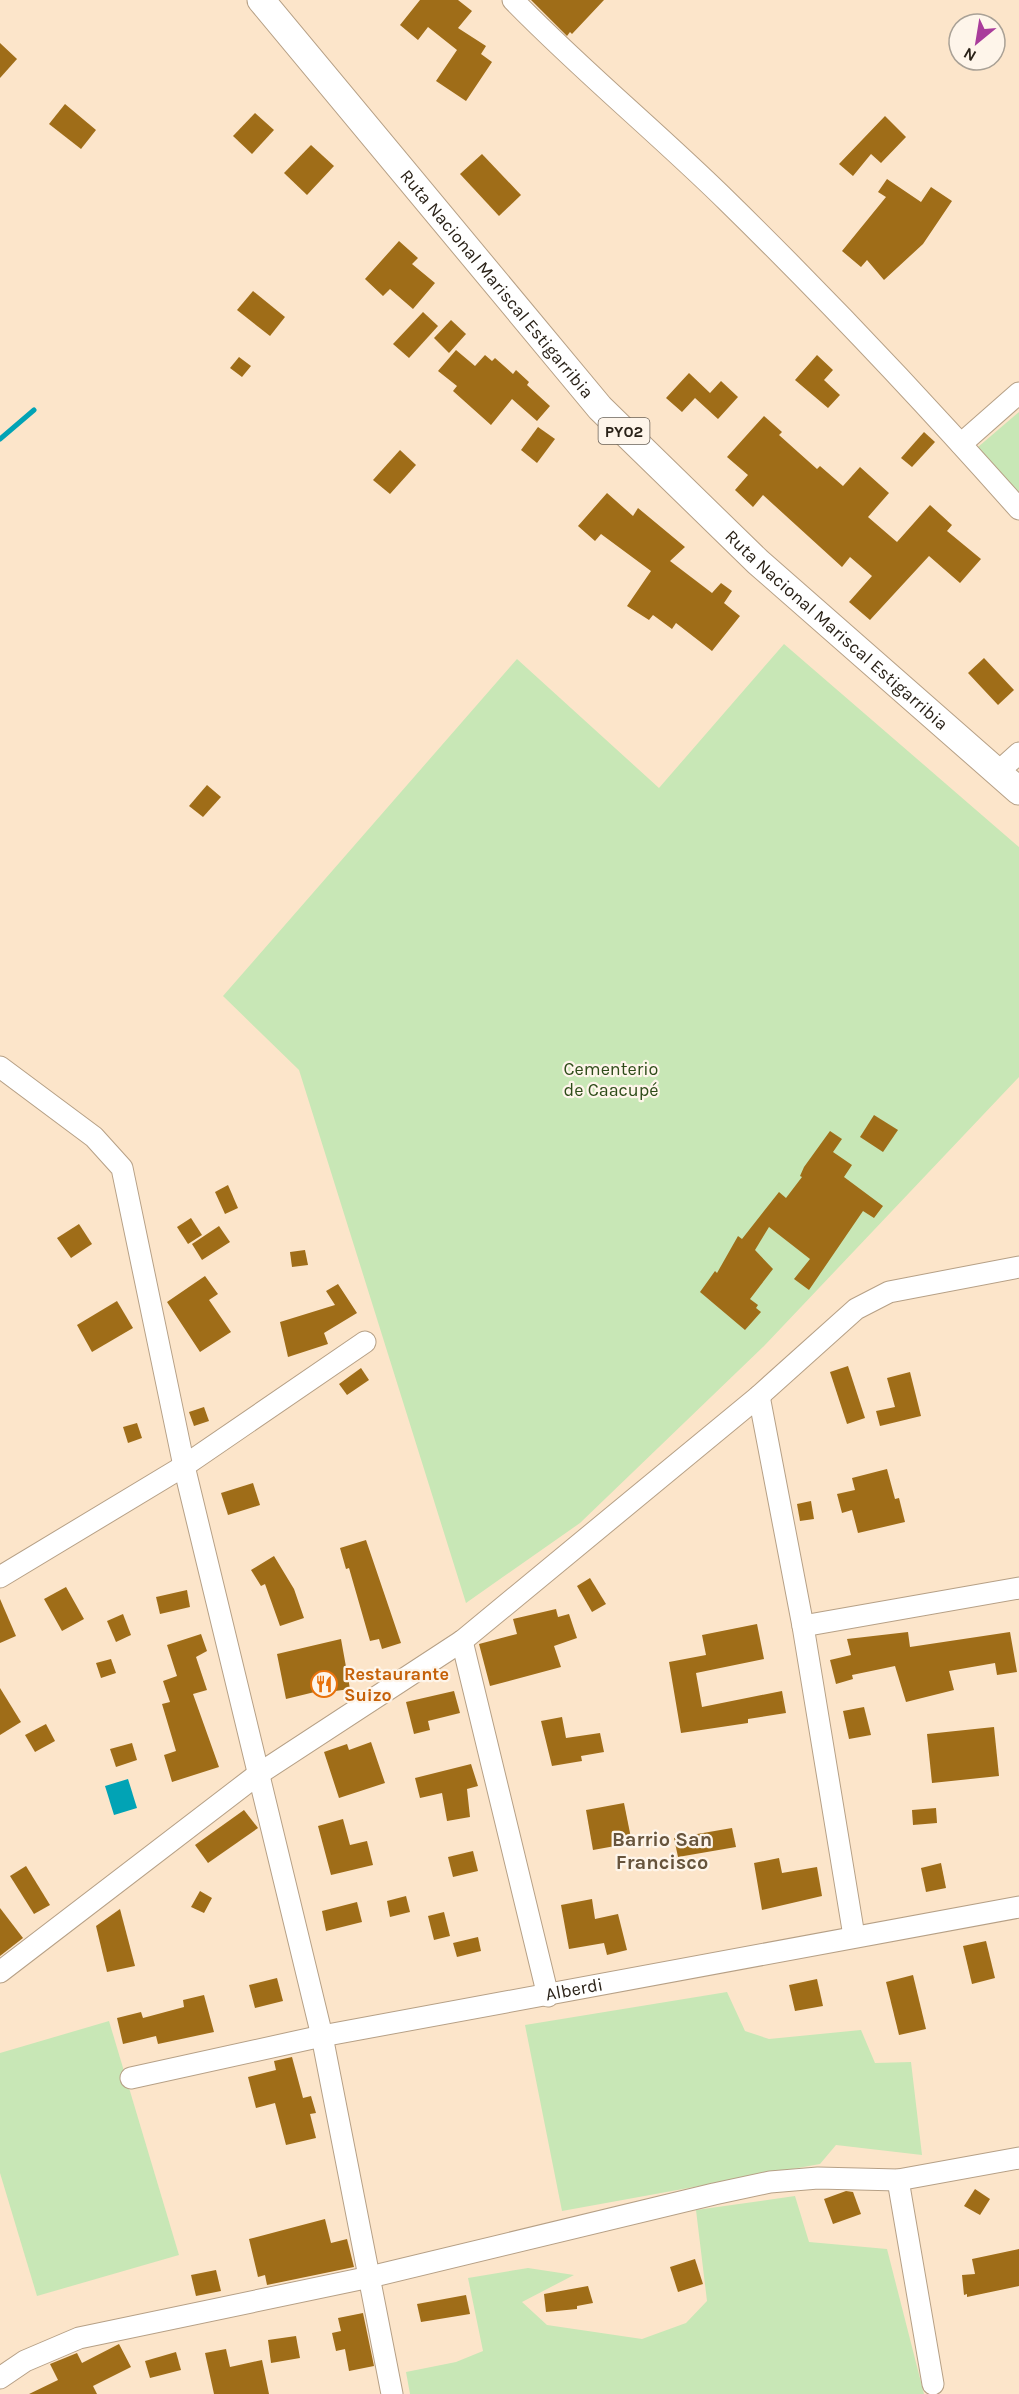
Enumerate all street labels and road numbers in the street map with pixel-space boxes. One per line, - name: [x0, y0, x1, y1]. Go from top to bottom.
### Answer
- street label: Ruta Nacional Mariscal Estigarribia: [395, 165, 598, 403]
- road number: PY02: [598, 418, 650, 444]
- street label: Ruta Nacional Mariscal Estigarribia: [721, 525, 953, 735]
- street label: Alberdi: [544, 1973, 605, 2005]

